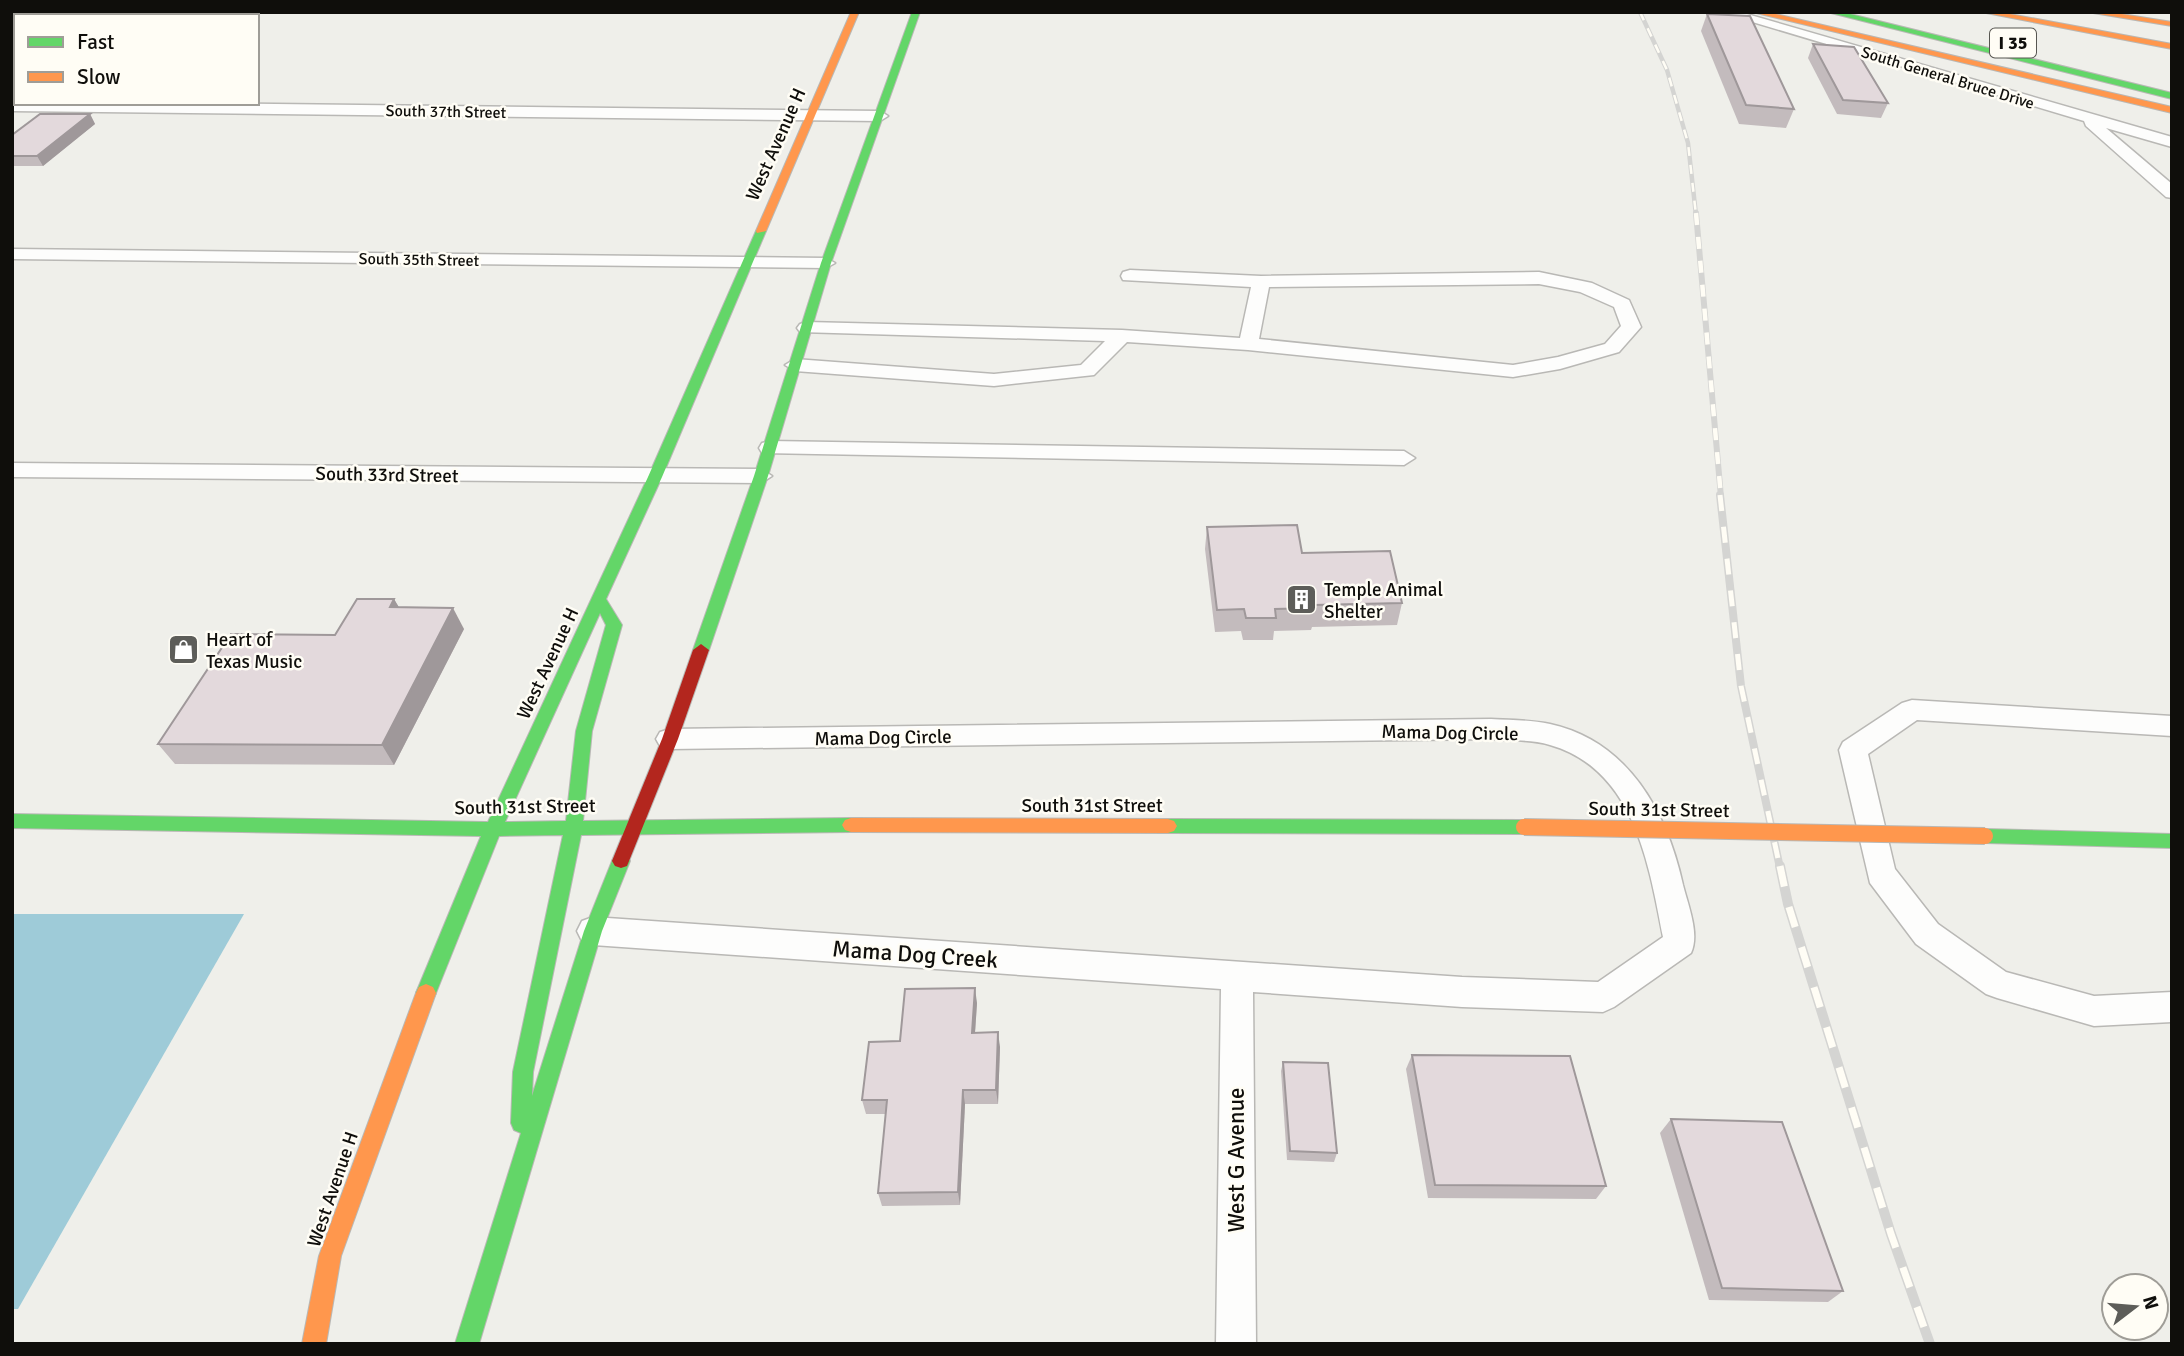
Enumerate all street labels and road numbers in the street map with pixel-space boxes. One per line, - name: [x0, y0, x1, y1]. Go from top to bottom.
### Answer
- road number: I 35: [1990, 28, 2036, 58]
- street label: South General Bruce Drive: [1859, 42, 2037, 114]
- street label: West Avenue H: [740, 84, 811, 204]
- street label: South 37th Street: [386, 101, 507, 123]
- street label: South 35th Street: [359, 249, 480, 271]
- street label: South 33rd Street: [315, 462, 459, 488]
- street label: West Avenue H: [512, 604, 584, 723]
- street label: Mama Dog Circle: [1381, 720, 1519, 746]
- street label: Mama Dog Circle: [814, 725, 952, 751]
- street label: South 31st Street: [454, 794, 596, 820]
- street label: South 31st Street: [1021, 794, 1163, 818]
- street label: South 31st Street: [1588, 797, 1730, 823]
- street label: Mama Dog Creek: [831, 934, 999, 975]
- street label: West G Avenue: [1222, 1087, 1251, 1233]
- street label: West Avenue H: [302, 1128, 364, 1250]

